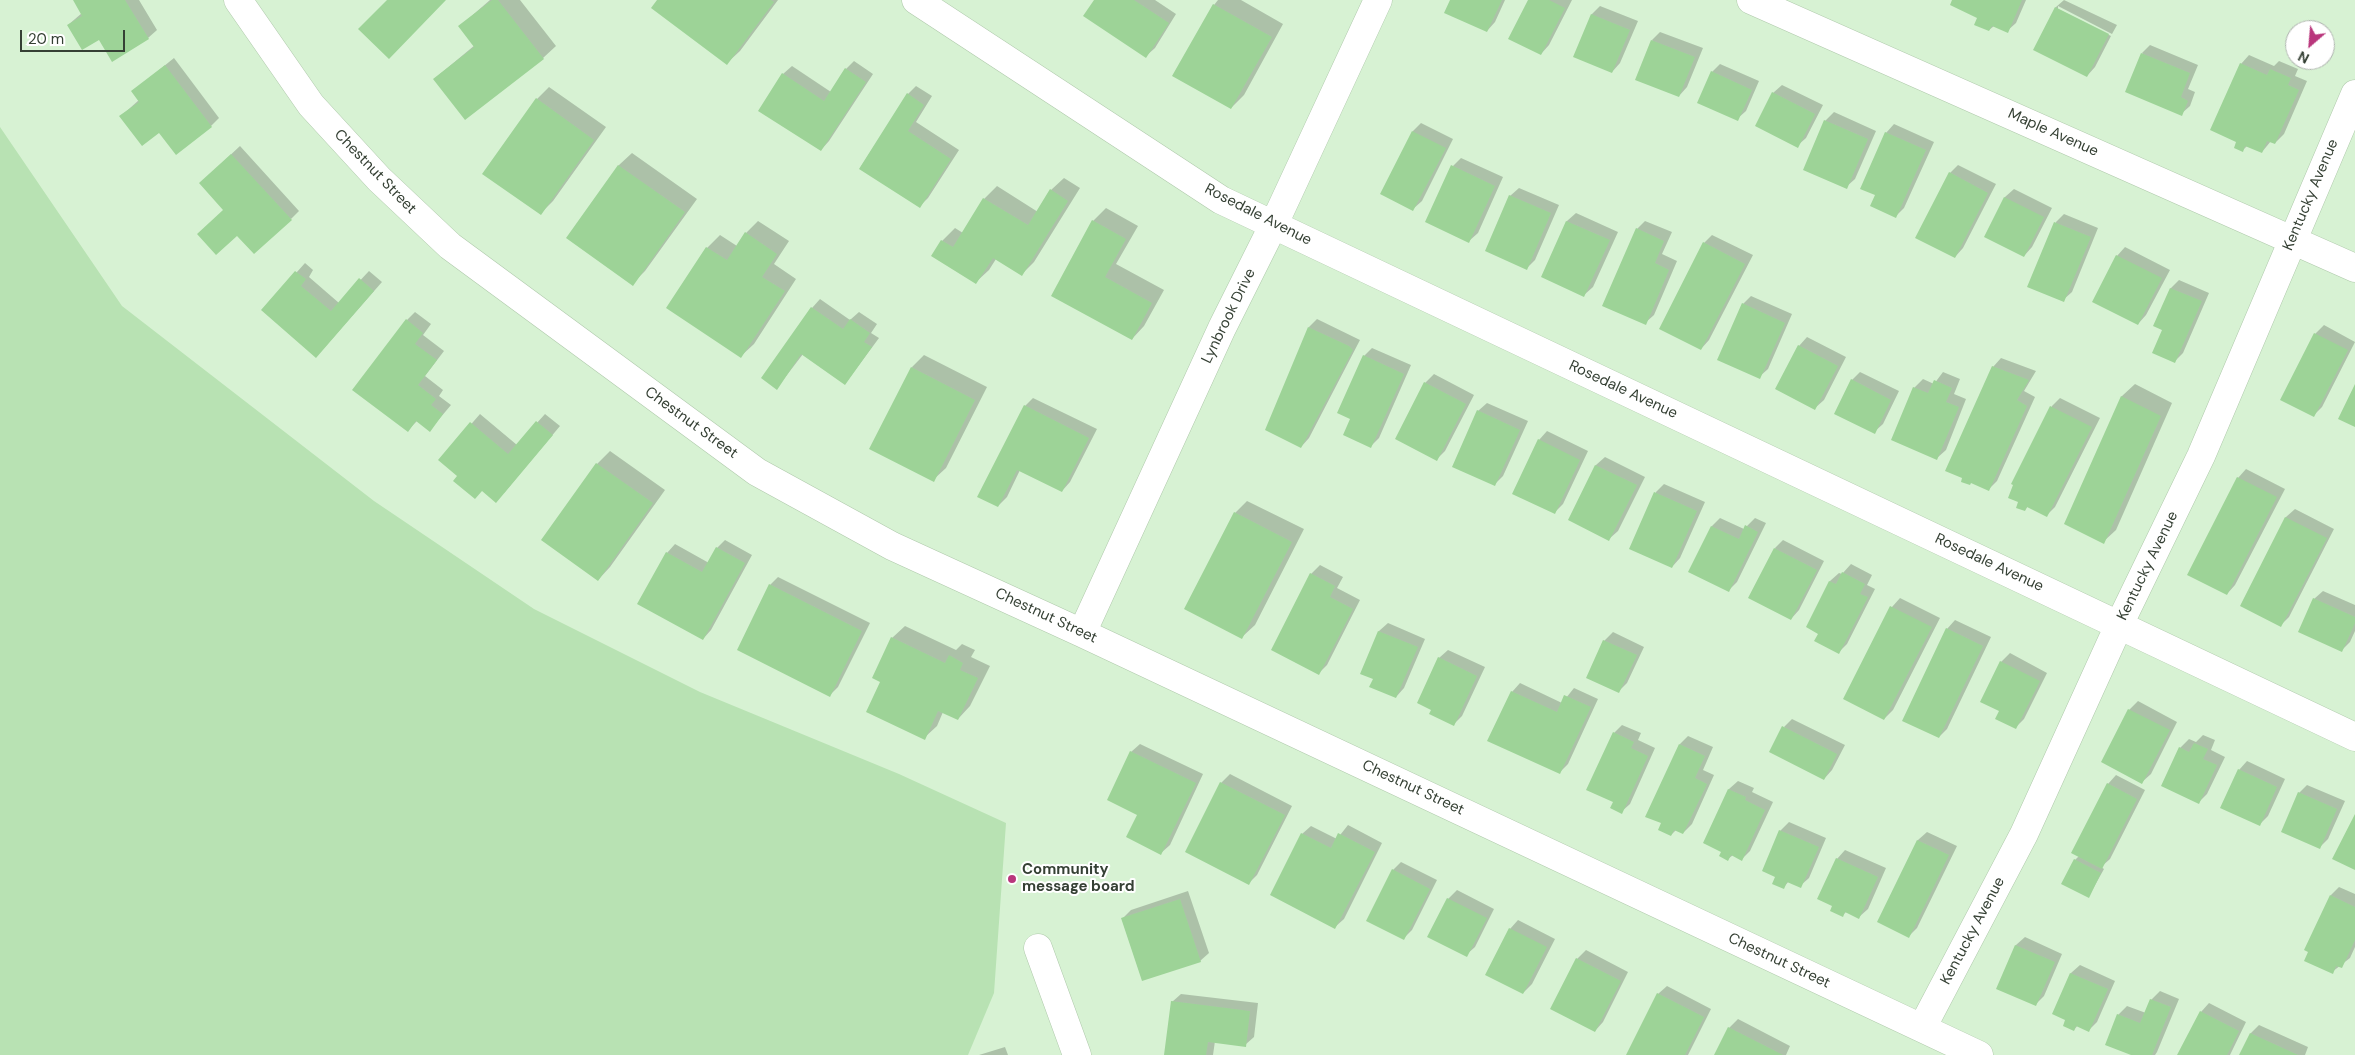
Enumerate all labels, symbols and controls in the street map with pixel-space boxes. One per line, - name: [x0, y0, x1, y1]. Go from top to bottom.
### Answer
- scale bar: [22, 20, 128, 52]
- north arrow: [2285, 20, 2335, 70]
- text: 20 m: [28, 29, 64, 49]
- text: N: [2295, 47, 2312, 68]
- street label: Maple Avenue: [2005, 105, 2101, 161]
- street label: Chestnut Street: [330, 126, 420, 218]
- street label: Kentucky Avenue: [2279, 137, 2343, 253]
- street label: Rosedale Avenue: [1201, 180, 1315, 250]
- street label: Lynbrook Drive: [1198, 266, 1260, 366]
- street label: Rosedale Avenue: [1566, 357, 1680, 423]
- street label: Chestnut Street: [641, 383, 741, 463]
- street label: Kentucky Avenue: [2114, 508, 2182, 624]
- street label: Rosedale Avenue: [1932, 530, 2046, 596]
- street label: Chestnut Street: [992, 584, 1100, 648]
- street label: Chestnut Street: [1359, 756, 1467, 820]
- place label: Community message board: [1022, 861, 1135, 896]
- marker: Community message board: [1006, 873, 1018, 885]
- street label: Kentucky Avenue: [1937, 874, 2009, 988]
- street label: Chestnut Street: [1725, 929, 1833, 993]

